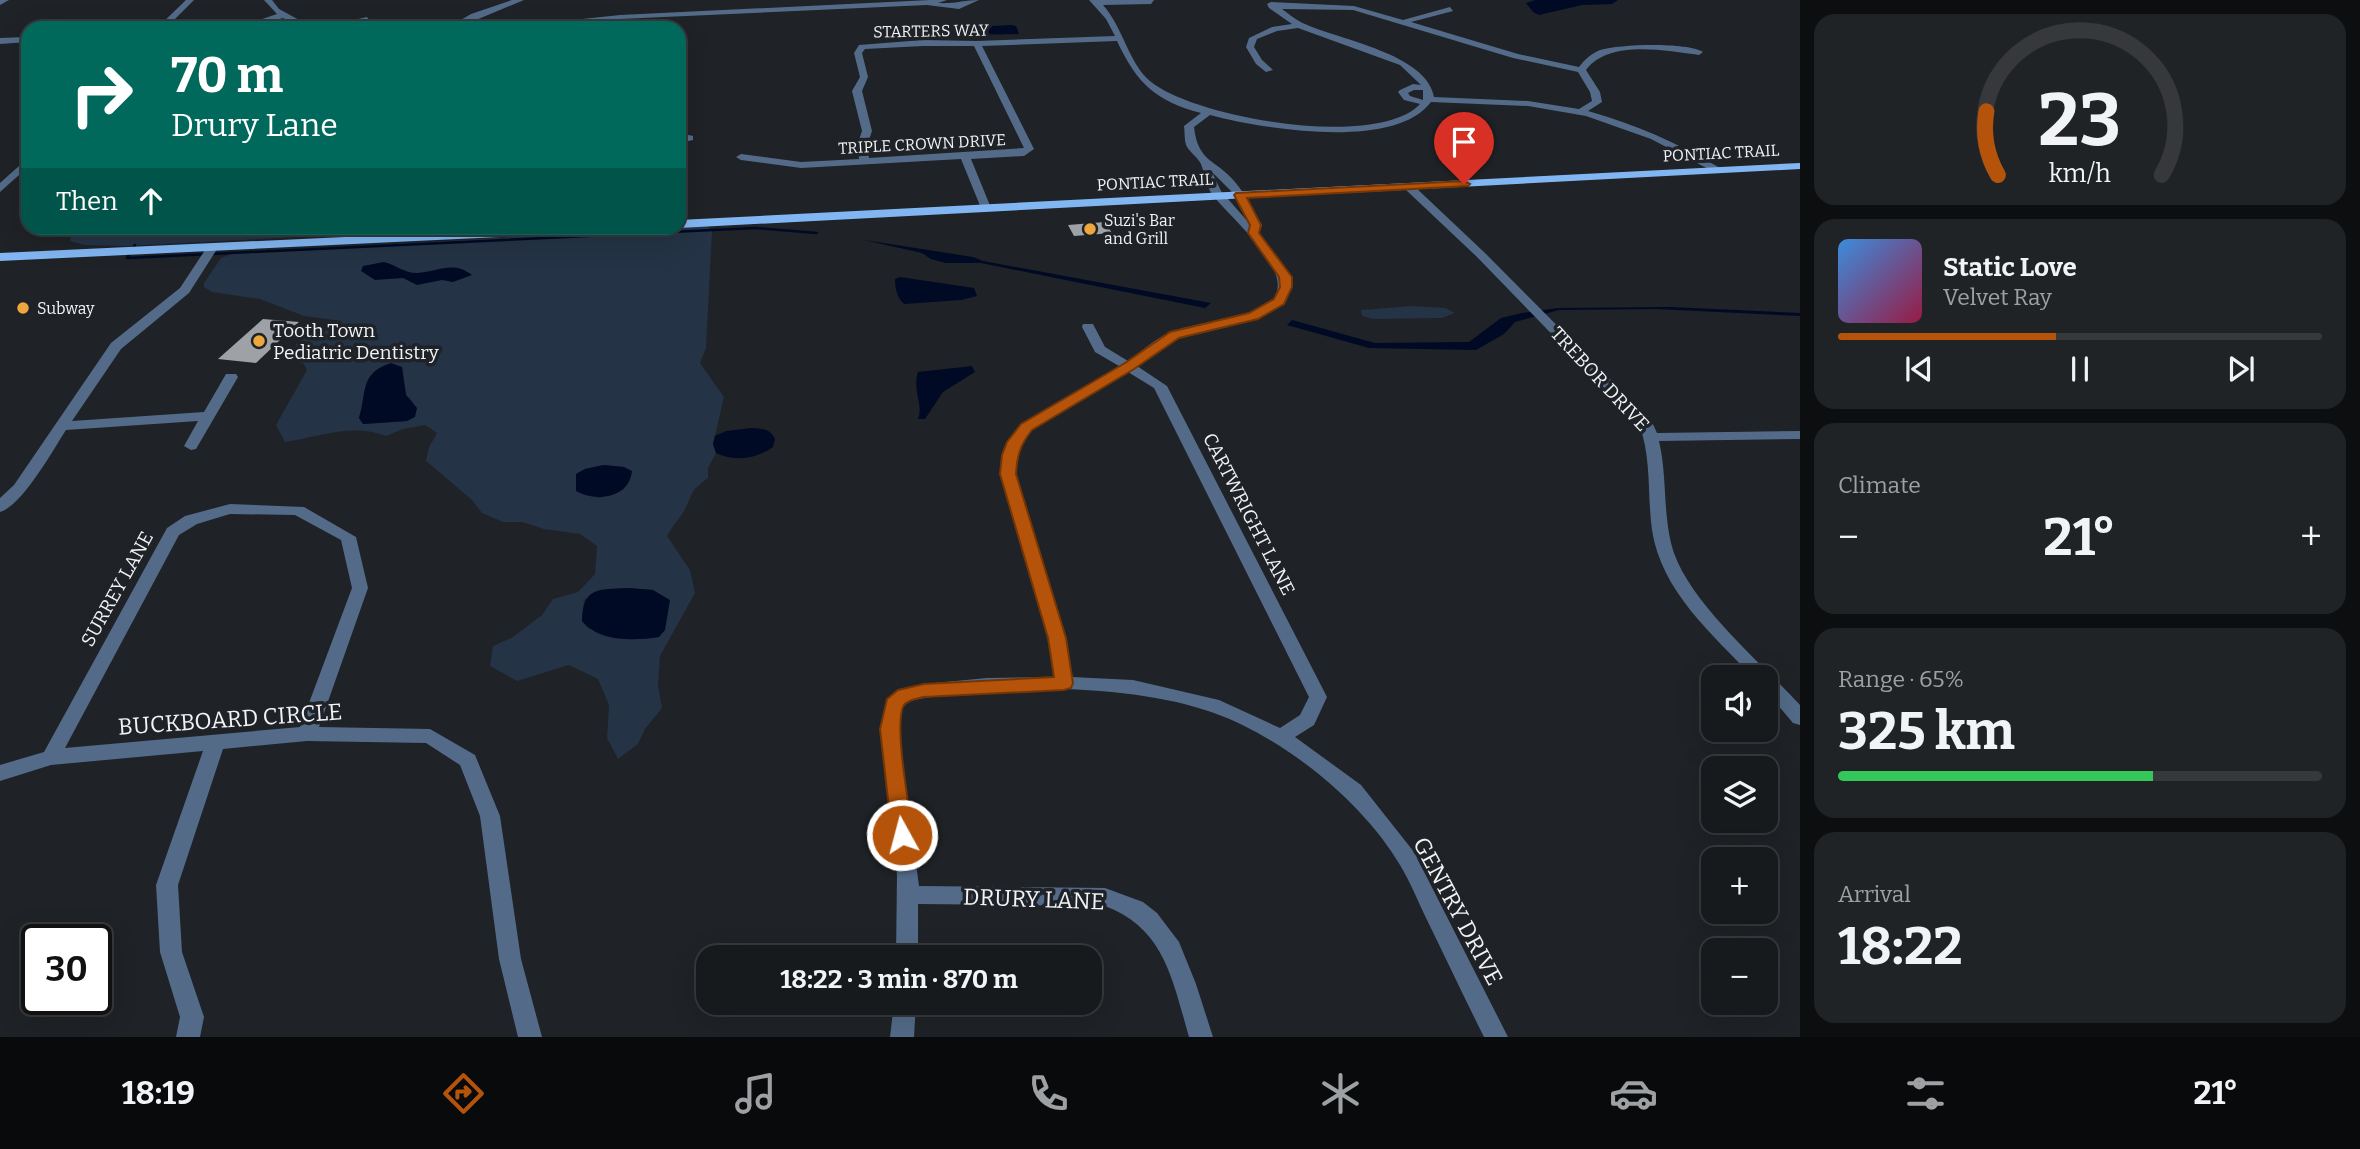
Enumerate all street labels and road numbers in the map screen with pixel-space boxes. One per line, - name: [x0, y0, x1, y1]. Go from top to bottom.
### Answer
- street label: STARTERS WAY: [873, 20, 990, 42]
- street label: TRIPLE CROWN DRIVE: [838, 130, 1006, 158]
- street label: PONTIAC TRAIL: [1662, 140, 1780, 166]
- street label: PONTIAC TRAIL: [1096, 169, 1214, 195]
- street label: TREBOR DRIVE: [1546, 322, 1654, 436]
- street label: CARTWRIGHT LANE: [1198, 429, 1300, 599]
- street label: SURREY LANE: [76, 528, 158, 650]
- street label: BUCKBOARD CIRCLE: [117, 697, 343, 741]
- street label: GENTRY DRIVE: [1407, 832, 1509, 990]
- street label: DRURY LANE: [963, 883, 1105, 915]

